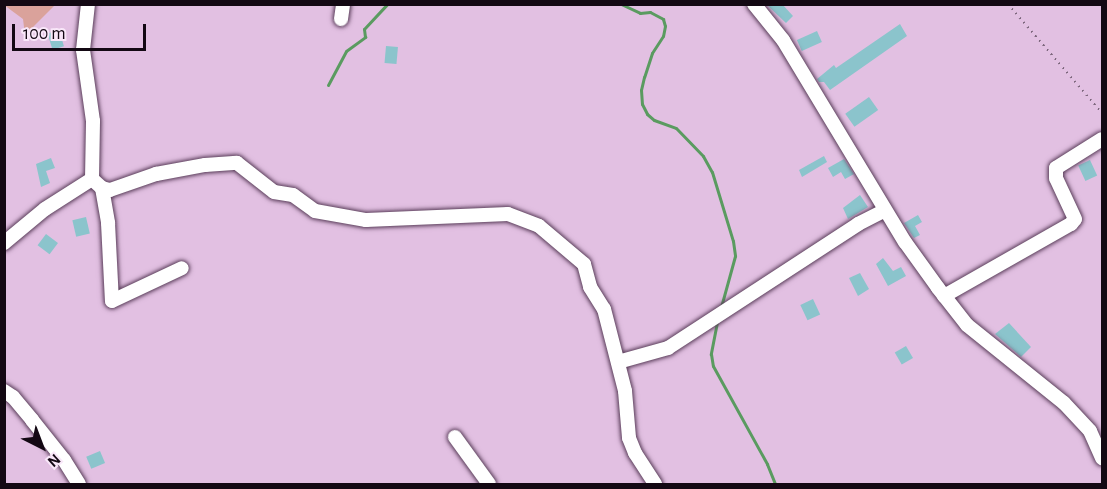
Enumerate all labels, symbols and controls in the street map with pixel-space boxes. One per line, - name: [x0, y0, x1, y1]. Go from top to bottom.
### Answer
- scale bar: [15, 12, 148, 50]
- text: 100 m: [23, 25, 66, 43]
- north arrow: [12, 417, 72, 477]
- text: N: [45, 451, 64, 470]

